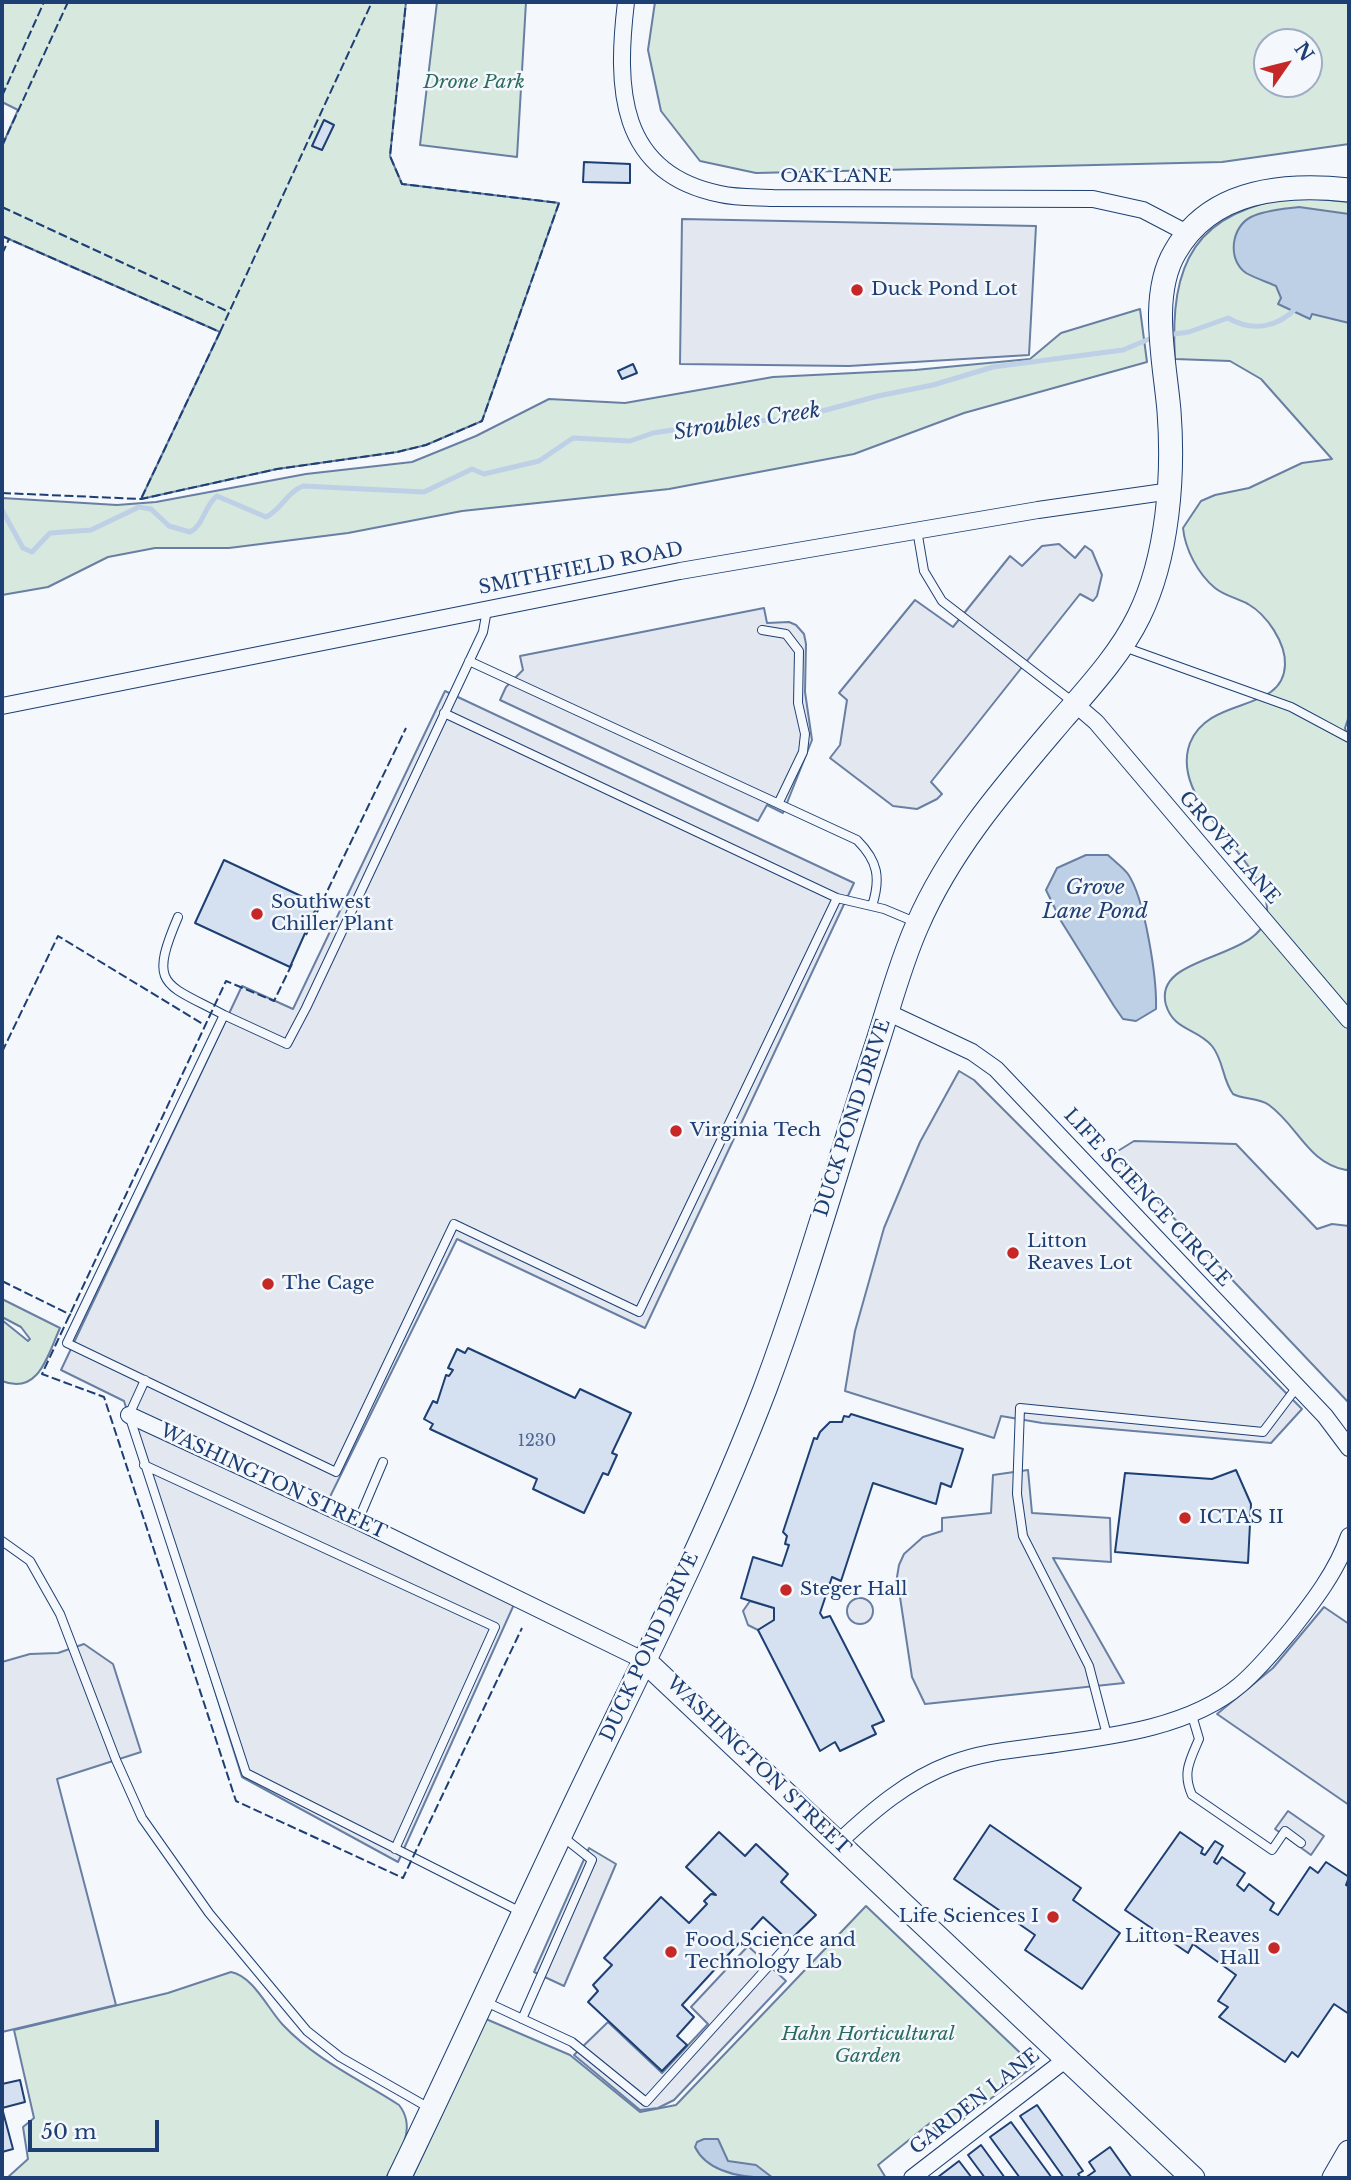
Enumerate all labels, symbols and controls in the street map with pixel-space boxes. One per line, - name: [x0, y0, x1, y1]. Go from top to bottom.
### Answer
- north arrow: [1253, 28, 1323, 98]
- text: N: [1289, 38, 1319, 66]
- park label: Drone Park: [423, 72, 525, 94]
- street label: OAK LANE: [780, 166, 892, 188]
- place label: Duck Pond Lot: [871, 279, 1018, 301]
- marker: Duck Pond Lot: [849, 282, 865, 298]
- water label: Stroubles Creek: [672, 398, 822, 446]
- street label: SMITHFIELD ROAD: [477, 538, 685, 600]
- street label: GROVE LANE: [1174, 787, 1284, 909]
- water label: Grove Lane Pond: [1042, 875, 1148, 925]
- place label: Southwest Chiller Plant: [271, 892, 394, 936]
- marker: Southwest Chiller Plant: [249, 906, 265, 922]
- street label: DUCK POND DRIVE: [810, 1016, 896, 1220]
- street label: LIFE SCIENCE CIRCLE: [1059, 1104, 1235, 1292]
- place label: Virginia Tech: [690, 1120, 821, 1142]
- marker: Virginia Tech: [668, 1123, 684, 1139]
- place label: Litton Reaves Lot: [1027, 1231, 1132, 1275]
- marker: Litton Reaves Lot: [1005, 1245, 1021, 1261]
- place label: The Cage: [282, 1273, 375, 1295]
- marker: The Cage: [260, 1276, 276, 1292]
- street label: WASHINGTON STREET: [156, 1419, 390, 1545]
- house number: 1230: [518, 1431, 556, 1451]
- place label: ICTAS II: [1199, 1507, 1284, 1529]
- marker: ICTAS II: [1177, 1510, 1193, 1526]
- street label: DUCK POND DRIVE: [596, 1549, 704, 1745]
- place label: Steger Hall: [800, 1579, 907, 1601]
- marker: Steger Hall: [778, 1582, 794, 1598]
- street label: WASHINGTON STREET: [661, 1672, 855, 1860]
- place label: Life Sciences I: [899, 1906, 1039, 1928]
- marker: Life Sciences I: [1045, 1909, 1061, 1925]
- place label: Litton-Reaves Hall: [1125, 1926, 1260, 1970]
- place label: Food Science and Technology Lab: [685, 1930, 856, 1974]
- marker: Litton-Reaves Hall: [1266, 1940, 1282, 1956]
- marker: Food Science and Technology Lab: [663, 1944, 679, 1960]
- park label: Hahn Horticultural Garden: [781, 2024, 955, 2068]
- street label: GARDEN LANE: [906, 2044, 1044, 2160]
- scale bar: [32, 2106, 163, 2150]
- text: 50 m: [41, 2119, 96, 2145]

